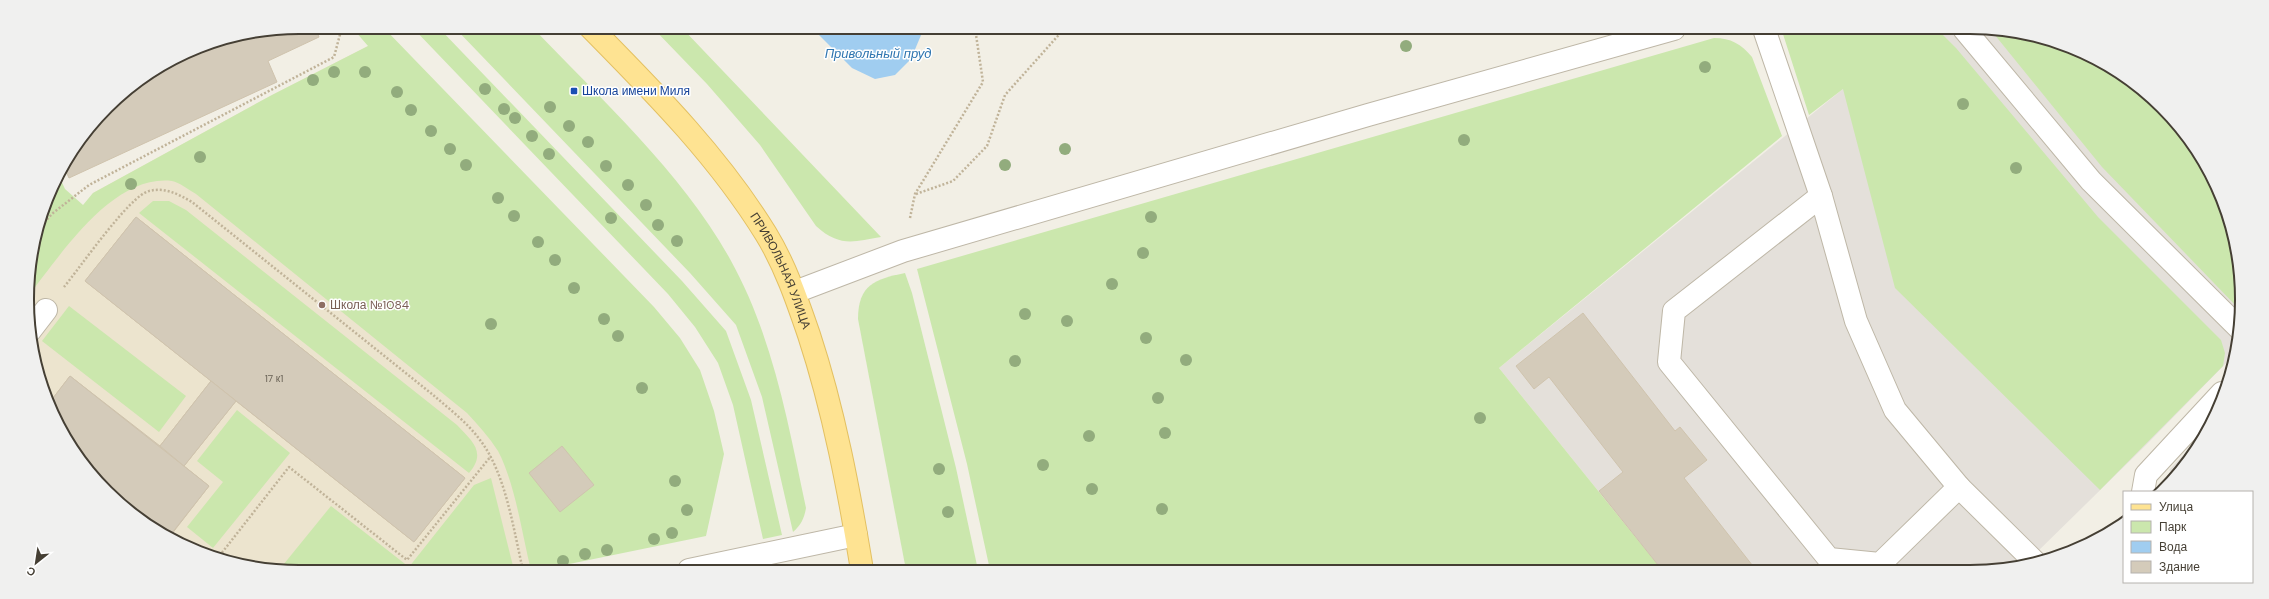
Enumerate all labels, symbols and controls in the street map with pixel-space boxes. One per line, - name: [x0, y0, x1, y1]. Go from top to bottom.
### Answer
- water label: Привольный пруд: [825, 45, 931, 62]
- place label: Школа имени Миля: [582, 83, 690, 99]
- marker: Школа имени Миля: [569, 86, 579, 96]
- street label: ПРИВОЛЬНАЯ УЛИЦА: [746, 210, 814, 331]
- place label: Школа №1084: [330, 297, 409, 313]
- marker: Школа №1084: [317, 300, 327, 310]
- house number: 17 к1: [265, 372, 283, 385]
- legend: [2123, 491, 2253, 583]
- text: Улица: [2159, 499, 2193, 515]
- text: Парк: [2159, 519, 2187, 535]
- text: Вода: [2159, 539, 2187, 555]
- north arrow: [16, 543, 56, 583]
- text: Здание: [2159, 559, 2200, 575]
- text: С: [24, 564, 38, 580]

